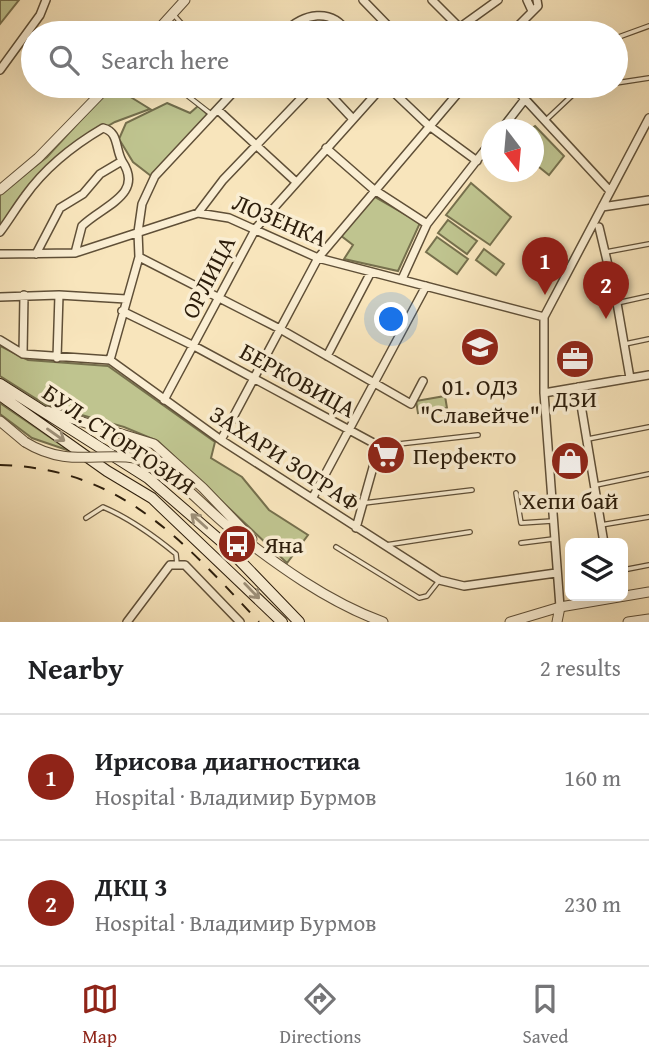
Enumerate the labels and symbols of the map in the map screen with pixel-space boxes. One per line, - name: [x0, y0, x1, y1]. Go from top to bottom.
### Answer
- north arrow: [481, 119, 544, 182]
- street label: ЛОЗЕНКА: [227, 184, 333, 256]
- street label: ОРЛИЦА: [172, 229, 244, 325]
- pin: 1: [522, 237, 568, 295]
- pin: 2: [583, 261, 629, 319]
- your location: [374, 302, 408, 336]
- school or university icon: 01. ОДЗ "Славейче": [459, 326, 501, 368]
- street label: БЕРКОВИЦА: [234, 334, 363, 426]
- office icon: ДЗИ: [554, 338, 596, 380]
- place label: 01. ОДЗ "Славейче": [420, 369, 540, 432]
- street label: БУЛ. СТОРГОЗИЯ: [36, 375, 202, 503]
- place label: ДЗИ: [552, 381, 597, 416]
- street label: ЗАХАРИ ЗОГРАФ: [203, 396, 367, 520]
- one-way arrow: [46, 428, 65, 442]
- supermarket icon: Перфекто: [365, 434, 407, 476]
- place label: Перфекто: [413, 438, 516, 473]
- shop icon: Хепи бай: [549, 440, 591, 482]
- place label: Хепи бай: [521, 483, 619, 518]
- one-way arrow: [191, 513, 208, 530]
- bus stop icon: Яна: [216, 523, 258, 565]
- place label: Яна: [263, 527, 304, 562]
- one-way arrow: [243, 583, 260, 600]

